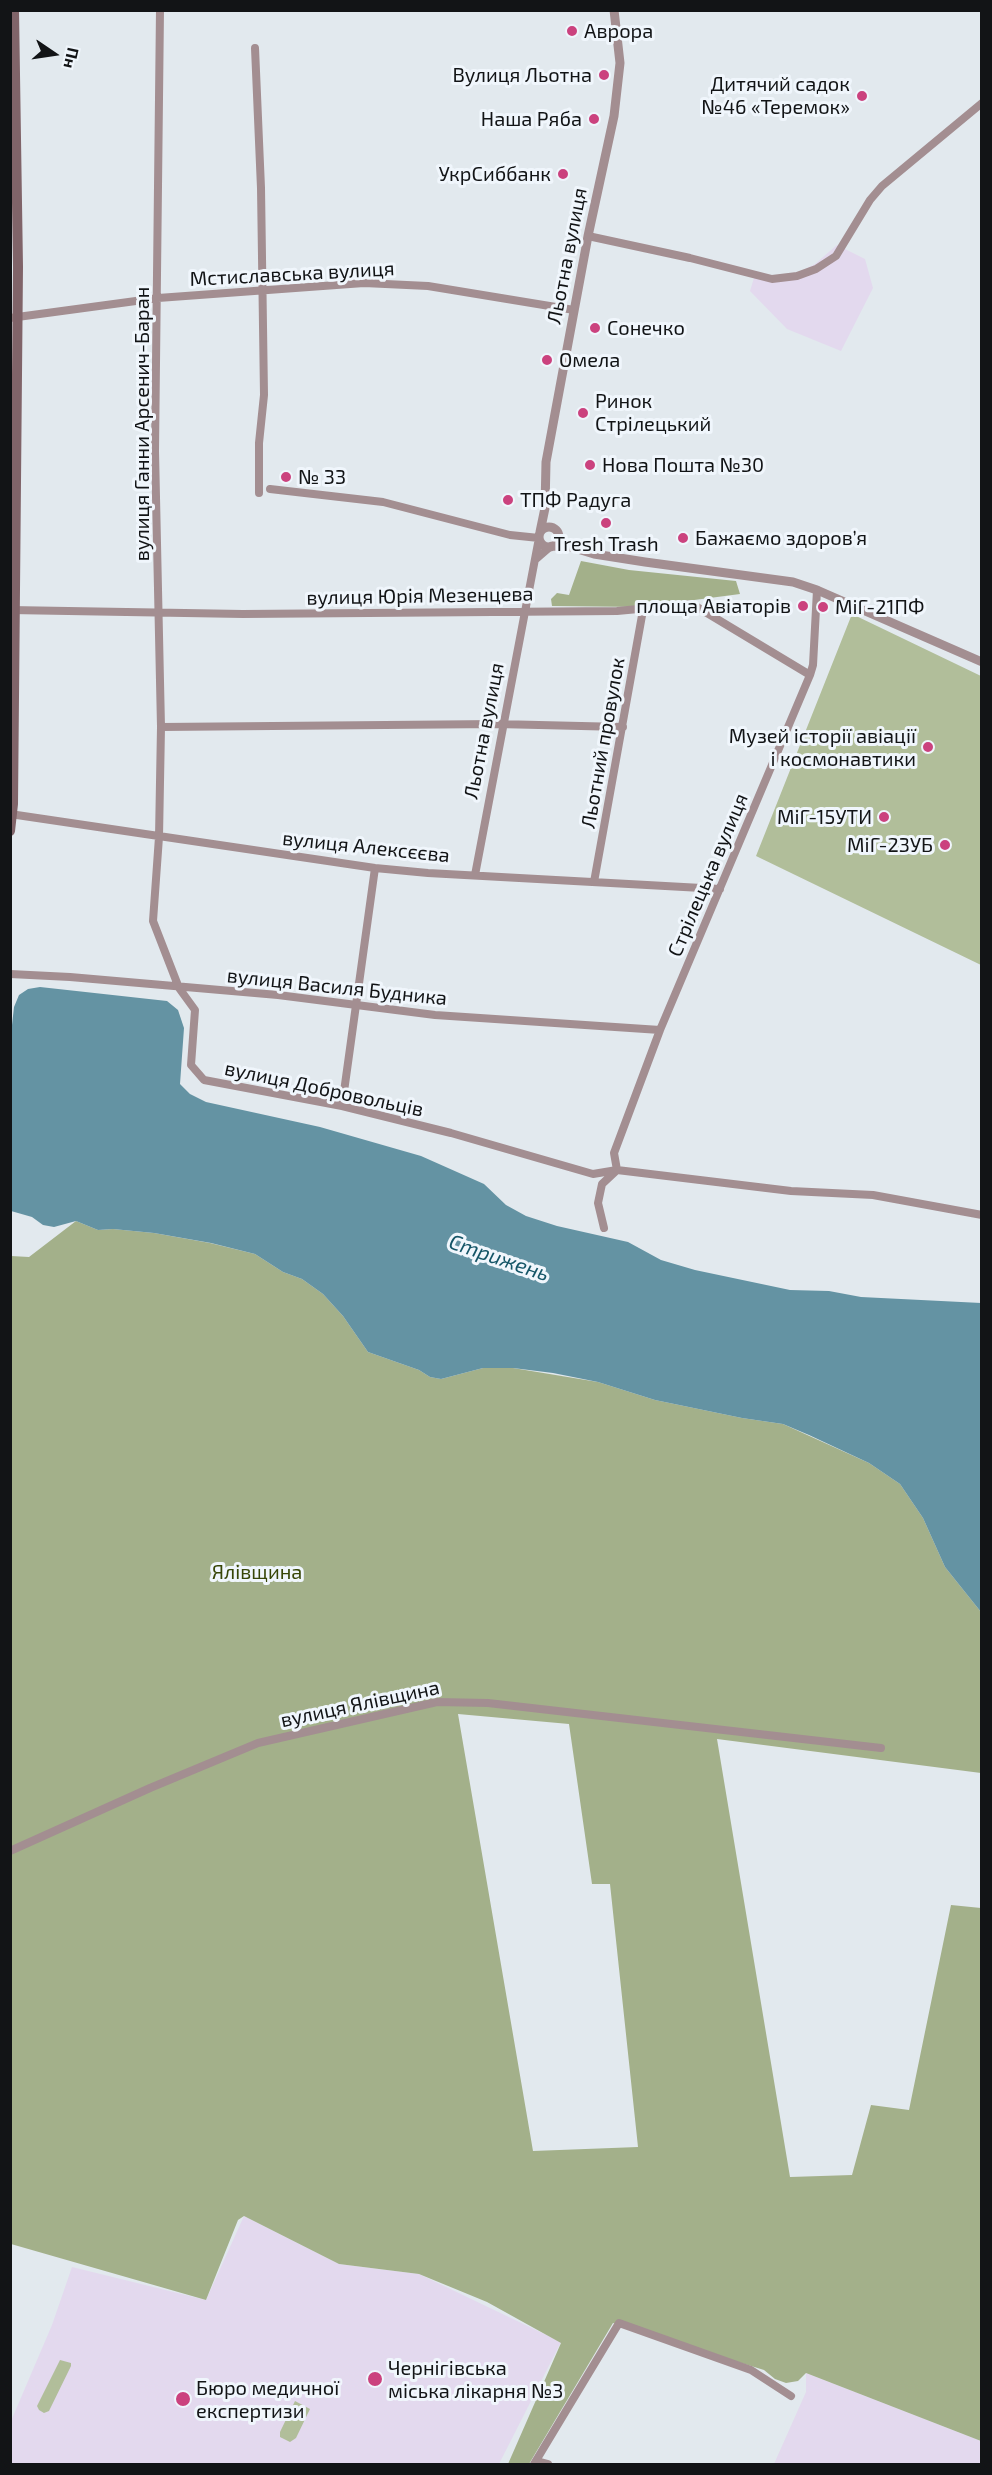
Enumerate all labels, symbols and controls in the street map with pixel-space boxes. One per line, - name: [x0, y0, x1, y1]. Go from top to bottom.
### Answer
- place label: Аврора: [584, 19, 653, 43]
- north arrow: [24, 24, 84, 84]
- marker: Аврора: [565, 24, 579, 38]
- text: Пн: [60, 46, 84, 70]
- place label: Вулиця Льотна: [452, 63, 592, 87]
- marker: Вулиця Льотна: [597, 68, 611, 82]
- place label: Дитячий садок №46 «Теремок»: [701, 72, 850, 119]
- marker: Дитячий садок №46 «Теремок»: [855, 89, 869, 103]
- place label: Наша Ряба: [481, 107, 582, 131]
- marker: Наша Ряба: [587, 112, 601, 126]
- place label: УкрСиббанк: [438, 162, 551, 186]
- marker: УкрСиббанк: [556, 167, 570, 181]
- street label: Льотна вулиця: [542, 186, 592, 326]
- street label: Мстиславська вулиця: [189, 257, 395, 291]
- street label: вулиця Ганни Арсенич-Баран: [130, 287, 154, 561]
- place label: Сонечко: [607, 316, 685, 340]
- marker: Сонечко: [588, 321, 602, 335]
- place label: Омела: [559, 348, 620, 372]
- marker: Омела: [540, 353, 554, 367]
- place label: Ринок Стрілецький: [595, 389, 711, 436]
- marker: Ринок Стрілецький: [576, 406, 590, 420]
- place label: Нова Пошта №30: [602, 453, 764, 477]
- marker: Нова Пошта №30: [583, 458, 597, 472]
- place label: № 33: [298, 465, 346, 489]
- marker: № 33: [279, 470, 293, 484]
- place label: ТПФ Радуга: [520, 488, 631, 512]
- marker: ТПФ Радуга: [501, 493, 515, 507]
- marker: Tresh Trash: [599, 516, 613, 530]
- place label: Бажаємо здоров’я: [695, 526, 867, 550]
- marker: Бажаємо здоров’я: [676, 531, 690, 545]
- place label: Tresh Trash: [553, 532, 659, 556]
- street label: вулиця Юрія Мезенцева: [306, 582, 534, 610]
- place label: площа Авіаторів: [636, 594, 791, 618]
- place label: МіГ-21ПФ: [835, 595, 924, 619]
- marker: площа Авіаторів: [796, 599, 810, 613]
- marker: МіГ-21ПФ: [816, 600, 830, 614]
- street label: Льотний провулок: [576, 656, 630, 830]
- street label: Льотна вулиця: [459, 661, 509, 801]
- place label: Музей історії авіації і космонавтики: [729, 724, 916, 771]
- marker: Музей історії авіації і космонавтики: [921, 740, 935, 754]
- street label: Стрілецька вулиця: [663, 790, 753, 960]
- place label: МіГ-15УТИ: [777, 805, 872, 829]
- marker: МіГ-15УТИ: [877, 810, 891, 824]
- street label: вулиця Алексєєва: [281, 826, 451, 868]
- place label: МіГ-23УБ: [847, 833, 933, 857]
- marker: МіГ-23УБ: [938, 838, 952, 852]
- street label: вулиця Василя Будника: [226, 964, 448, 1010]
- street label: вулиця Добровольців: [222, 1056, 426, 1122]
- water label: Стрижень: [446, 1229, 552, 1287]
- park label: Ялівщина: [212, 1560, 302, 1584]
- street label: вулиця Ялівщина: [278, 1675, 442, 1733]
- place label: Чернігівська міська лікарня №3: [388, 2356, 563, 2403]
- marker: Чернігівська міська лікарня №3: [366, 2370, 384, 2388]
- place label: Бюро медичної експертизи: [196, 2376, 339, 2423]
- marker: Бюро медичної експертизи: [174, 2390, 192, 2408]

